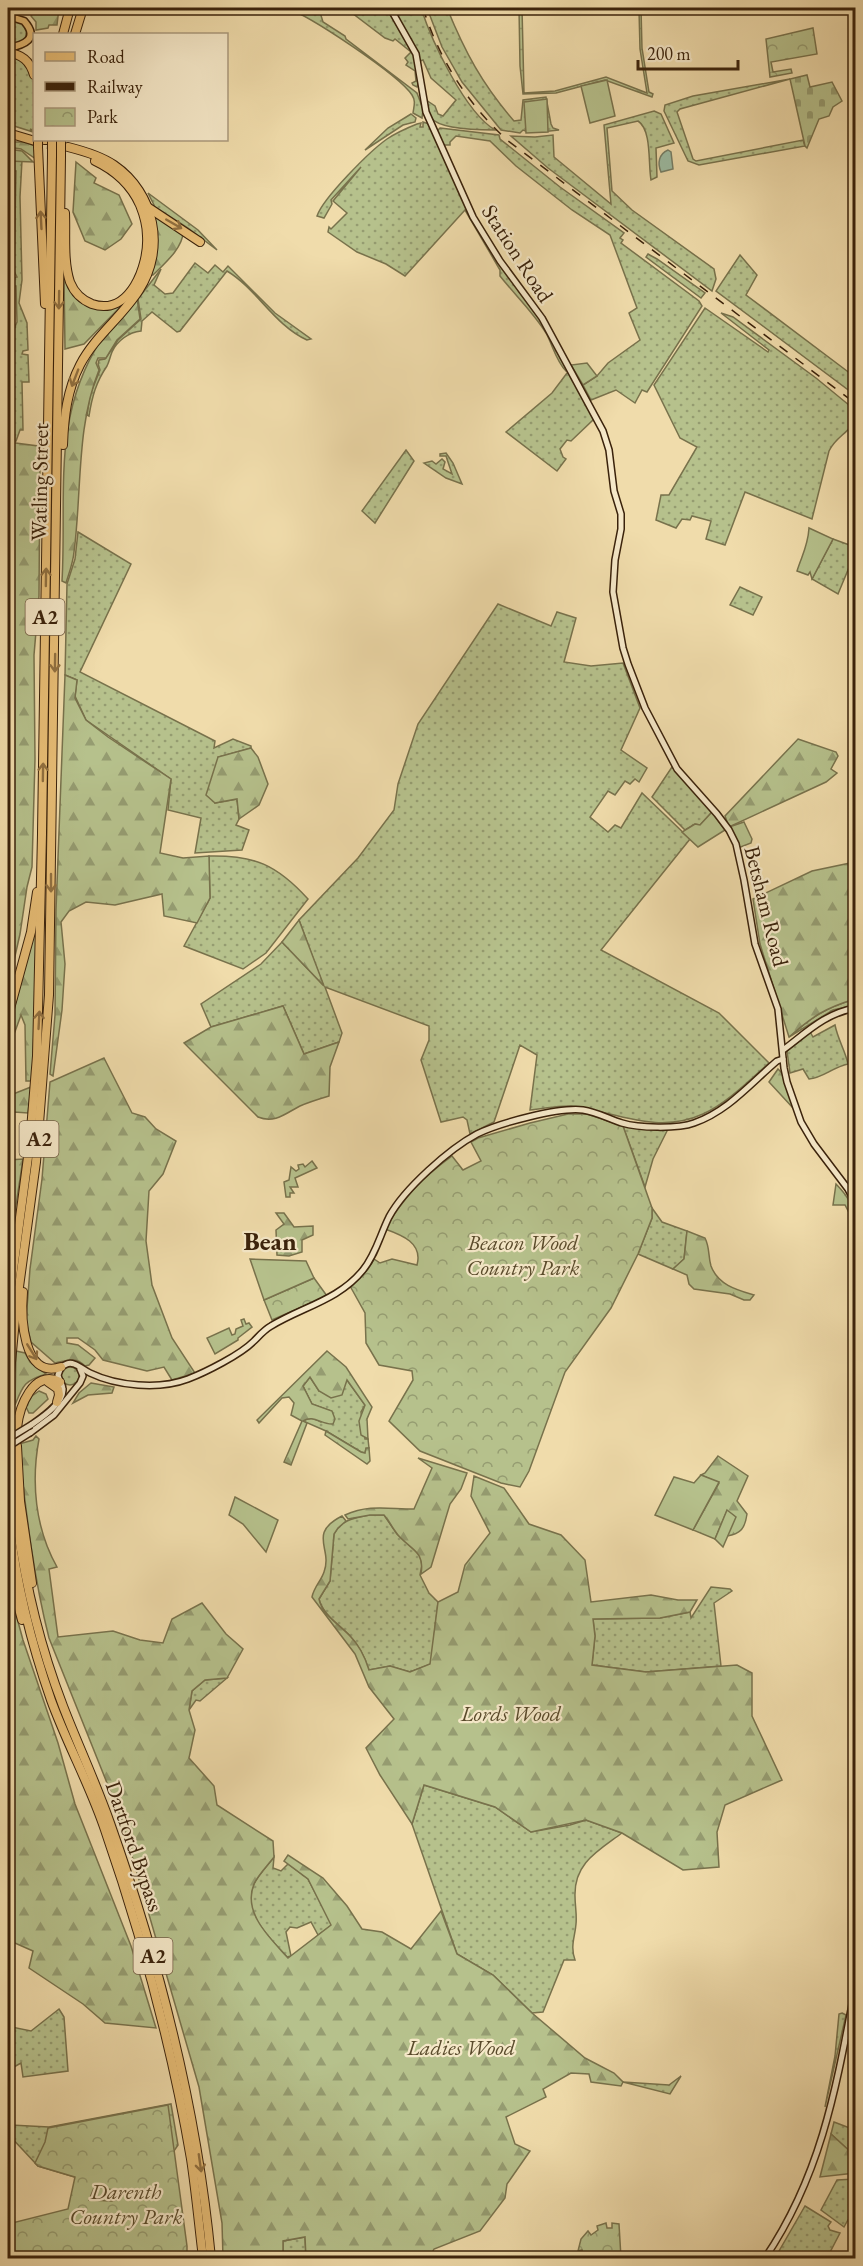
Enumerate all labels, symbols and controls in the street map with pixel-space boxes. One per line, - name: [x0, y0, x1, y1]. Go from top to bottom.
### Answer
- legend: [33, 33, 228, 141]
- scale bar: [638, 33, 738, 71]
- text: 200 m: [647, 42, 691, 65]
- text: Road: [87, 45, 126, 68]
- text: Railway: [87, 75, 143, 98]
- text: Park: [87, 105, 118, 128]
- street label: Station Road: [475, 199, 560, 309]
- one-way arrow: [35, 210, 46, 230]
- one-way arrow: [165, 218, 182, 230]
- one-way arrow: [53, 289, 65, 309]
- one-way arrow: [68, 369, 79, 387]
- street label: Watling Street: [24, 423, 55, 541]
- one-way arrow: [40, 567, 52, 587]
- road number: A2: [26, 599, 64, 635]
- one-way arrow: [49, 653, 61, 673]
- one-way arrow: [37, 762, 49, 782]
- street label: Betsham Road: [738, 843, 796, 970]
- one-way arrow: [45, 873, 57, 893]
- one-way arrow: [33, 1010, 44, 1030]
- road number: A2: [20, 1121, 58, 1157]
- district label: Bean: [243, 1224, 297, 1258]
- park label: Beacon Wood Country Park: [467, 1228, 579, 1282]
- one-way arrow: [25, 1344, 38, 1361]
- park label: Lords Wood: [460, 1699, 562, 1728]
- street label: Dartford Bypass: [99, 1777, 170, 1915]
- road number: A2: [134, 1938, 172, 1974]
- park label: Ladies Wood: [406, 2033, 516, 2062]
- one-way arrow: [195, 2153, 206, 2173]
- park label: Darenth Country Park: [70, 2177, 182, 2231]

